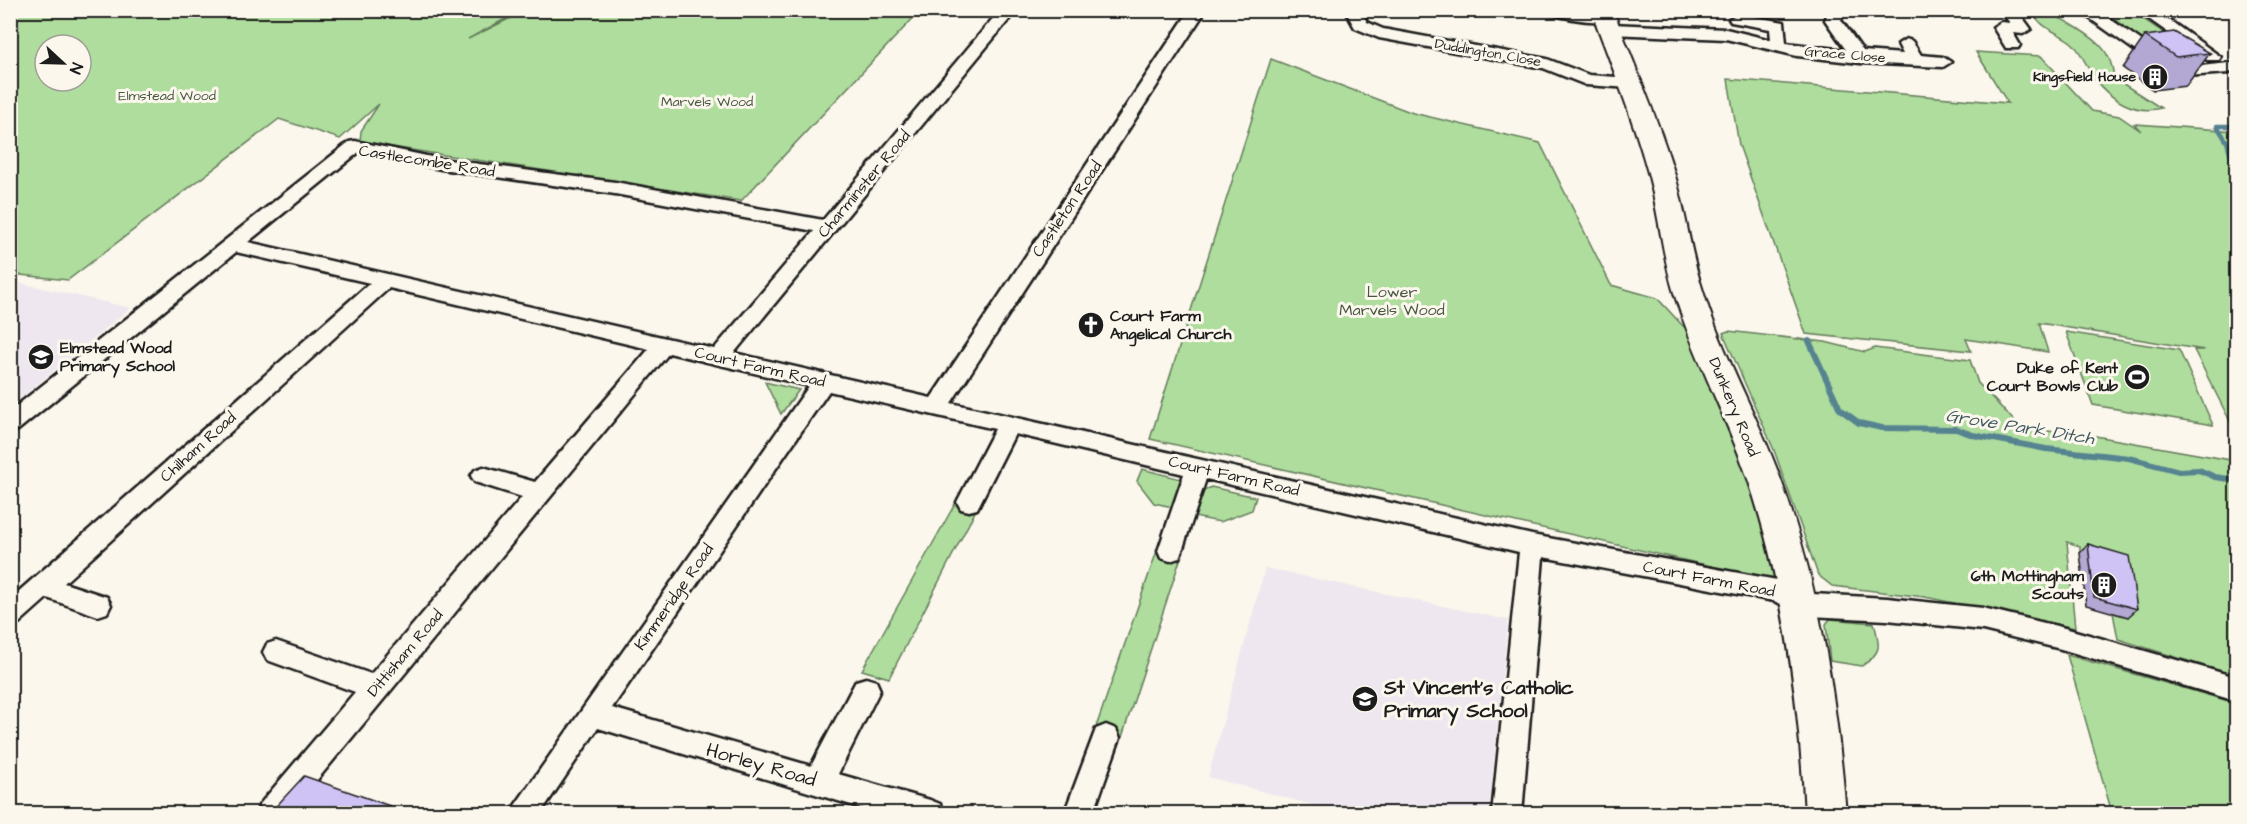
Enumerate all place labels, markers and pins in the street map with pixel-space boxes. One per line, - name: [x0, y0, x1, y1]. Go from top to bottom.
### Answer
- building icon: Kingsfield House: [2140, 62, 2170, 92]
- place label: Kingsfield House: [2033, 67, 2136, 88]
- place label: Court Farm Angelical Church: [1110, 305, 1233, 347]
- church icon: Court Farm Angelical Church: [1076, 310, 1106, 340]
- place label: Elmstead Wood Primary School: [60, 337, 175, 378]
- school or university icon: Elmstead Wood Primary School: [26, 342, 56, 372]
- place label: Duke of Kent Court Bowls Club: [1987, 357, 2119, 397]
- sports icon: Duke of Kent Court Bowls Club: [2122, 362, 2152, 392]
- place label: 6th Mottingham Scouts: [1971, 565, 2085, 605]
- building icon: 6th Mottingham Scouts: [2089, 570, 2119, 600]
- place label: St Vincent's Catholic Primary School: [1383, 674, 1574, 726]
- school or university icon: St Vincent's Catholic Primary School: [1350, 684, 1380, 714]

